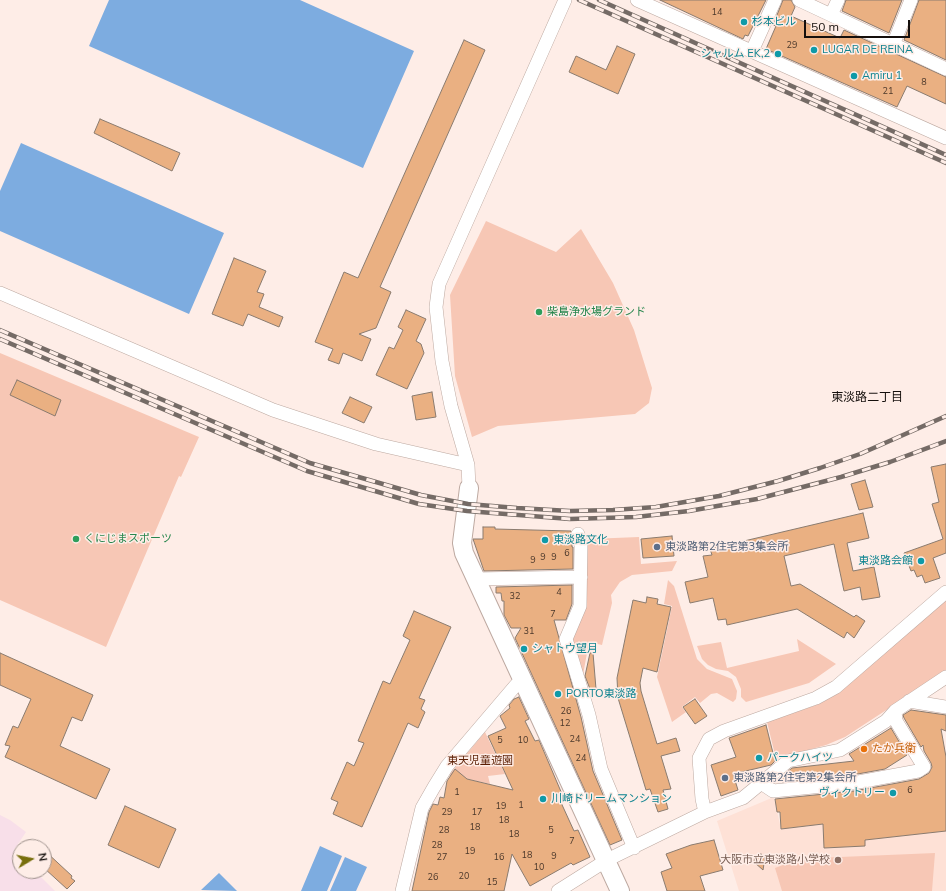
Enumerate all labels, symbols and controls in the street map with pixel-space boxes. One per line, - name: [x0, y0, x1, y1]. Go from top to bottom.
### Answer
- house number: 14: [712, 7, 722, 17]
- scale bar: [806, 12, 912, 38]
- place label: 杉本ビル: [752, 15, 796, 29]
- marker: 杉本ビル: [739, 17, 749, 27]
- text: 50 m: [811, 19, 839, 34]
- house number: 29: [787, 40, 797, 50]
- place label: LUGAR DE REINA: [822, 43, 913, 57]
- marker: LUGAR DE REINA: [809, 45, 819, 55]
- place label: シャルム EK,2: [700, 47, 770, 61]
- marker: シャルム EK,2: [773, 49, 783, 59]
- place label: Amiru 1: [862, 69, 902, 83]
- marker: Amiru 1: [849, 71, 859, 81]
- house number: 8: [921, 77, 927, 87]
- house number: 21: [883, 86, 893, 96]
- place label: 柴島浄水場グランド: [547, 305, 646, 319]
- marker: 柴島浄水場グランド: [534, 307, 544, 317]
- district label: 東淡路二丁目: [831, 390, 903, 404]
- place label: くにじまスポーツ: [84, 532, 172, 546]
- place label: 東淡路文化: [553, 533, 608, 547]
- marker: くにじまスポーツ: [71, 534, 81, 544]
- marker: 東淡路文化: [540, 535, 550, 545]
- place label: 東淡路第2住宅第3集会所: [665, 540, 788, 554]
- marker: 東淡路第2住宅第3集会所: [652, 542, 662, 552]
- house number: 6: [564, 548, 570, 558]
- house number: 9: [540, 552, 546, 562]
- house number: 9: [551, 552, 557, 562]
- place label: 東淡路会館: [858, 554, 913, 568]
- house number: 9: [530, 555, 536, 565]
- marker: 東淡路会館: [916, 556, 926, 566]
- house number: 4: [556, 587, 562, 597]
- house number: 32: [510, 591, 520, 601]
- house number: 7: [550, 609, 556, 619]
- house number: 31: [524, 626, 534, 636]
- place label: シャトウ望月: [532, 642, 598, 656]
- marker: シャトウ望月: [519, 644, 529, 654]
- place label: PORTO東淡路: [566, 687, 637, 701]
- marker: PORTO東淡路: [553, 689, 563, 699]
- house number: 26: [561, 706, 571, 716]
- house number: 12: [560, 718, 570, 728]
- house number: 24: [570, 734, 580, 744]
- house number: 5: [497, 735, 503, 745]
- house number: 10: [518, 735, 528, 745]
- place label: たか兵衛: [872, 742, 916, 756]
- marker: たか兵衛: [859, 744, 869, 754]
- place label: パークハイツ: [767, 751, 833, 765]
- house number: 24: [576, 753, 586, 763]
- marker: パークハイツ: [754, 753, 764, 763]
- park label: 東天児童遊園: [447, 754, 513, 768]
- place label: 東淡路第2住宅第2集会所: [733, 771, 856, 785]
- marker: 東淡路第2住宅第2集会所: [720, 773, 730, 783]
- house number: 6: [907, 785, 913, 795]
- place label: ヴィクトリー: [819, 786, 885, 800]
- house number: 1: [454, 787, 460, 797]
- marker: ヴィクトリー: [888, 788, 898, 798]
- place label: 川崎ドリームマンション: [551, 792, 672, 806]
- marker: 川崎ドリームマンション: [538, 794, 548, 804]
- house number: 1: [518, 800, 524, 810]
- house number: 19: [496, 801, 506, 811]
- house number: 29: [442, 807, 452, 817]
- house number: 17: [472, 807, 482, 817]
- house number: 18: [499, 815, 509, 825]
- house number: 18: [470, 822, 480, 832]
- house number: 28: [439, 825, 449, 835]
- house number: 5: [548, 825, 554, 835]
- house number: 18: [509, 829, 519, 839]
- house number: 7: [569, 836, 575, 846]
- north arrow: [12, 839, 52, 879]
- house number: 28: [432, 840, 442, 850]
- house number: 19: [465, 846, 475, 856]
- house number: 18: [522, 850, 532, 860]
- house number: 9: [551, 851, 557, 861]
- text: N: [35, 852, 50, 862]
- house number: 27: [437, 852, 447, 862]
- house number: 16: [494, 852, 504, 862]
- place label: 大阪市立東淡路小学校: [720, 853, 830, 867]
- marker: 大阪市立東淡路小学校: [833, 855, 843, 865]
- house number: 10: [534, 862, 544, 872]
- house number: 20: [459, 871, 469, 881]
- house number: 26: [428, 872, 438, 882]
- house number: 15: [487, 877, 497, 887]

